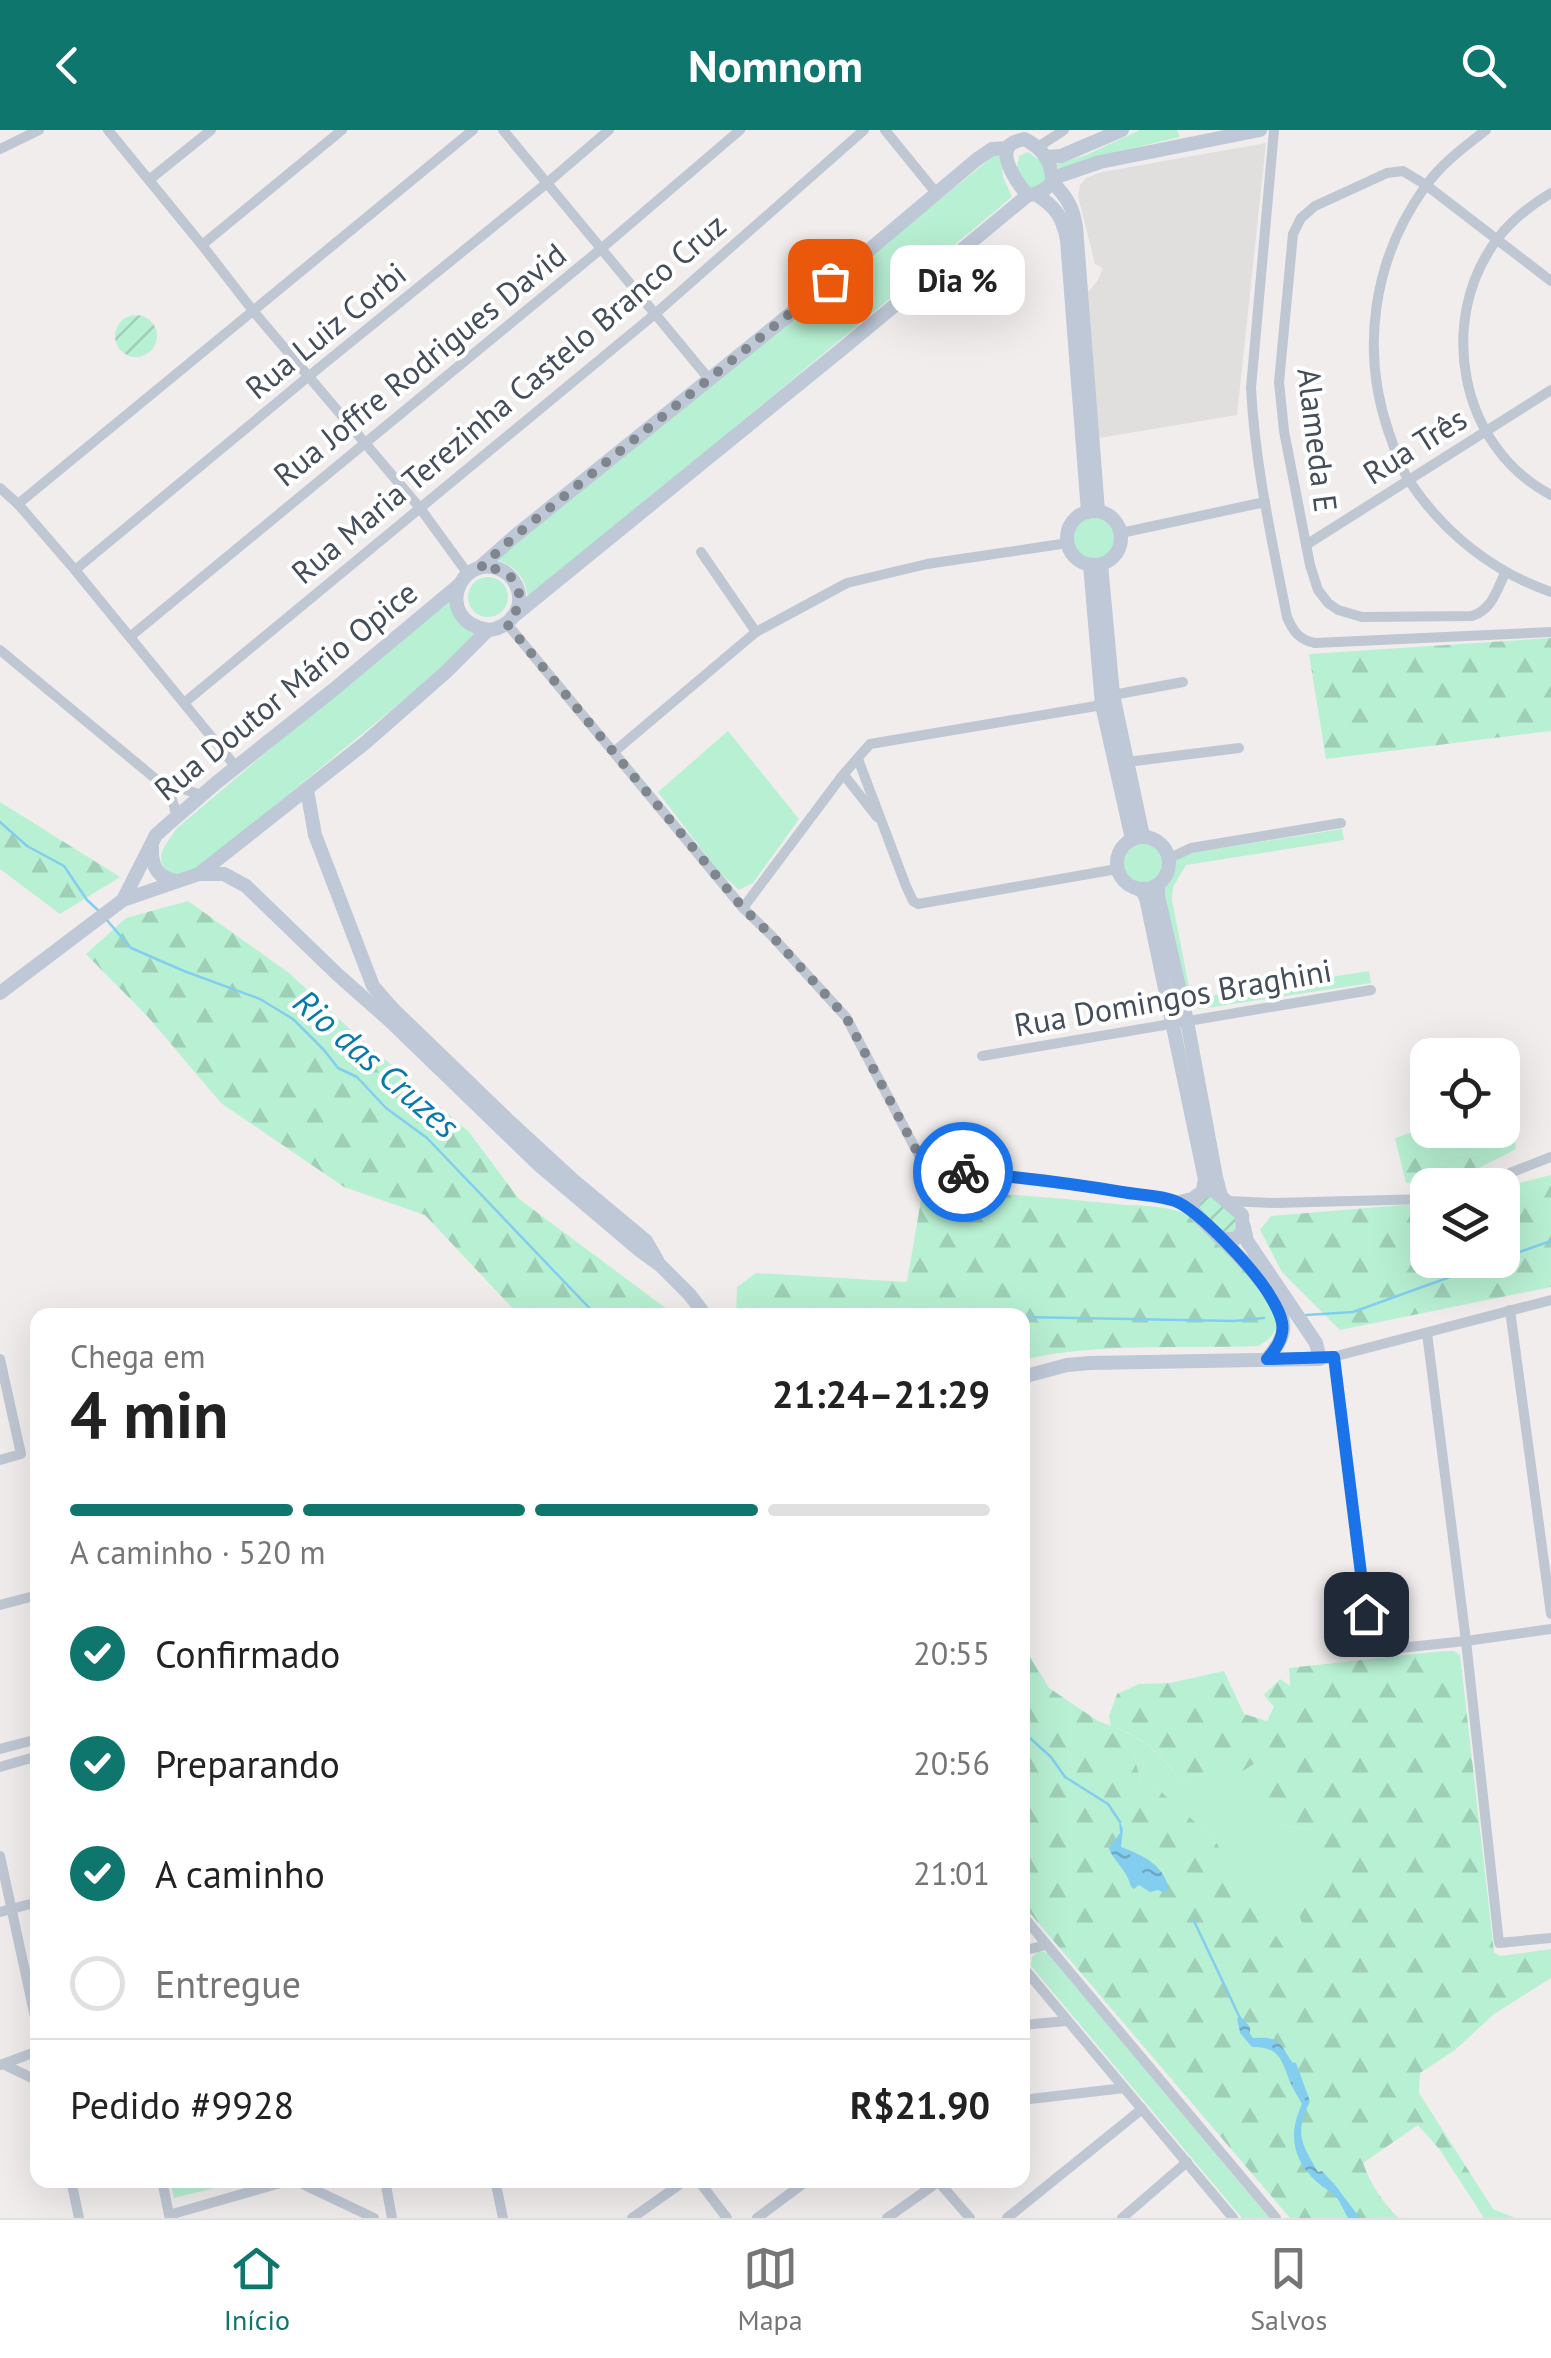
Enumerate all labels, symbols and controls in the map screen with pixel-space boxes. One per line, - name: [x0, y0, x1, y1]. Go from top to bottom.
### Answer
- text: Nomnom: [688, 36, 863, 94]
- icon: back: [40, 38, 95, 93]
- icon: search: [1456, 38, 1511, 93]
- street label: Rua Maria Terezinha Castelo Branco Cruz: [282, 204, 734, 593]
- street label: Rua Joffre Rodrigues David: [264, 233, 574, 495]
- pin: [788, 239, 873, 324]
- callout: Dia %: [890, 246, 1025, 316]
- street label: Rua Luiz Corbi: [236, 253, 414, 408]
- icon: bag: [803, 254, 858, 309]
- text: Dia %: [917, 259, 998, 301]
- street label: Alameda E: [1288, 365, 1348, 514]
- street label: Rua Três: [1355, 397, 1474, 493]
- street label: Rua Doutor Mário Opice: [145, 571, 426, 809]
- street label: Rua Domingos Braghini: [1011, 948, 1335, 1046]
- water label: Rio das Cruzes: [284, 979, 469, 1148]
- map controls: [1410, 1038, 1520, 1278]
- button: locate: [1410, 1038, 1520, 1148]
- courier: [913, 1122, 1013, 1222]
- icon: bike: [936, 1145, 991, 1200]
- button: layers: [1410, 1168, 1520, 1278]
- text: Chega em: [70, 1335, 206, 1377]
- text: 21:24–21:29: [772, 1369, 990, 1418]
- text: 4 min: [70, 1372, 229, 1456]
- text: A caminho · 520 m: [70, 1531, 325, 1573]
- pin: [1324, 1572, 1409, 1657]
- icon: home: [1339, 1587, 1394, 1642]
- icon: check: [70, 1626, 125, 1681]
- text: Confirmado: [155, 1629, 340, 1678]
- text: 20:55: [913, 1632, 990, 1674]
- icon: check: [70, 1736, 125, 1791]
- text: Preparando: [155, 1739, 340, 1788]
- text: 20:56: [913, 1742, 990, 1784]
- icon: check: [70, 1846, 125, 1901]
- text: A caminho: [155, 1849, 325, 1898]
- text: 21:01: [913, 1852, 990, 1894]
- text: Entregue: [155, 1959, 301, 2008]
- text: Pedido #9928: [70, 2080, 294, 2129]
- text: R$21.90: [850, 2080, 990, 2129]
- tab: Início: [224, 2241, 290, 2338]
- tab: Mapa: [738, 2241, 803, 2338]
- tab: Salvos: [1250, 2241, 1327, 2338]

